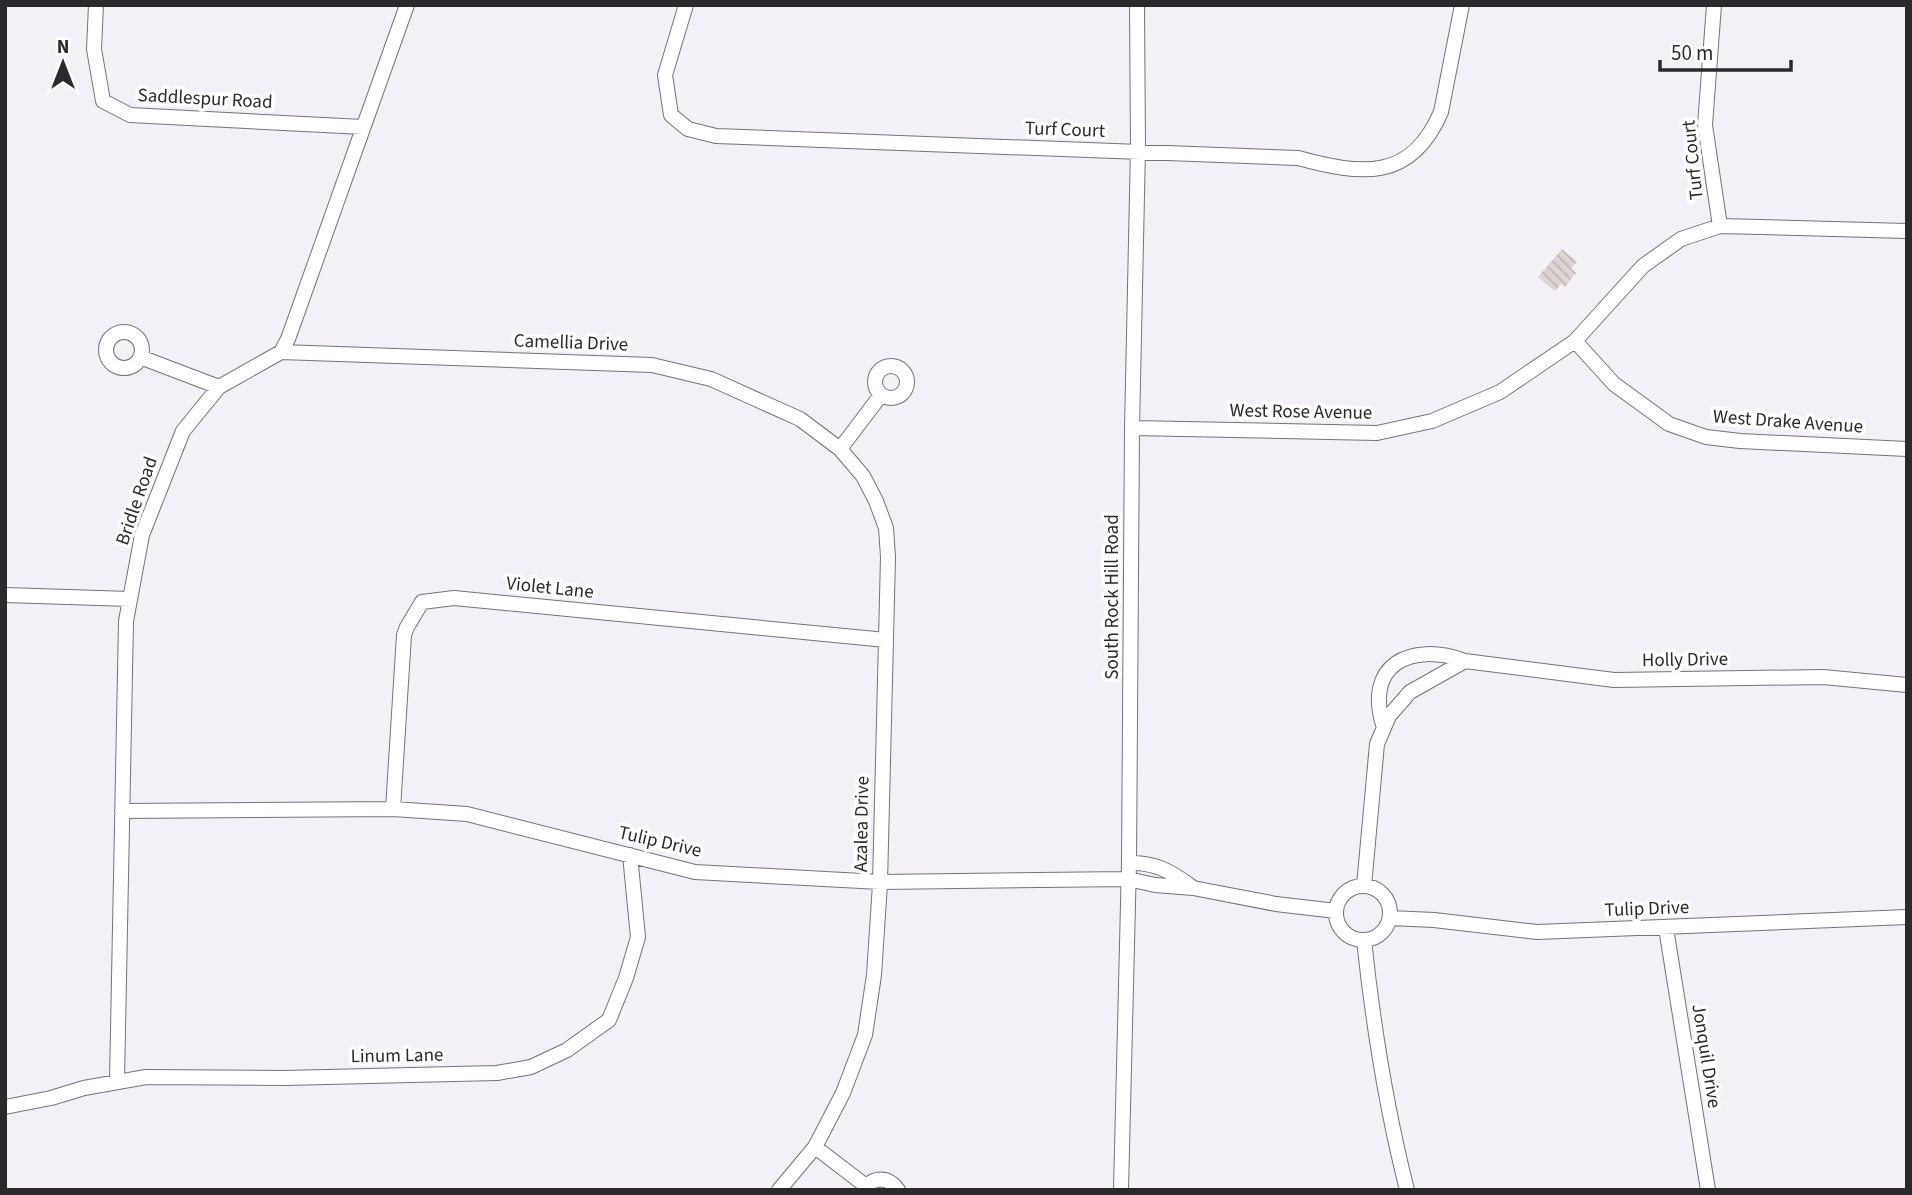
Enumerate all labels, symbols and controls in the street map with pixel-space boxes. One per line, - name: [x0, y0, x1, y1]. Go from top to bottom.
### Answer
- north arrow: [28, 28, 98, 98]
- scale bar: [1660, 28, 1791, 72]
- text: N: [57, 34, 69, 61]
- text: 50 m: [1671, 38, 1713, 68]
- street label: Saddlespur Road: [137, 82, 273, 116]
- street label: Turf Court: [1025, 115, 1106, 145]
- street label: Turf Court: [1675, 118, 1711, 201]
- street label: Camellia Drive: [513, 328, 629, 358]
- street label: West Rose Avenue: [1229, 397, 1373, 427]
- street label: West Drake Avenue: [1712, 403, 1864, 441]
- street label: Bridle Road: [109, 453, 165, 549]
- street label: South Rock Hill Road: [1099, 514, 1126, 680]
- street label: Violet Lane: [505, 570, 595, 606]
- street label: Holly Drive: [1642, 646, 1728, 674]
- street label: Azalea Drive: [848, 776, 876, 872]
- street label: Tulip Drive: [616, 819, 704, 865]
- street label: Tulip Drive: [1604, 894, 1690, 924]
- street label: Jonquil Drive: [1684, 1002, 1728, 1110]
- street label: Linum Lane: [350, 1042, 444, 1070]

